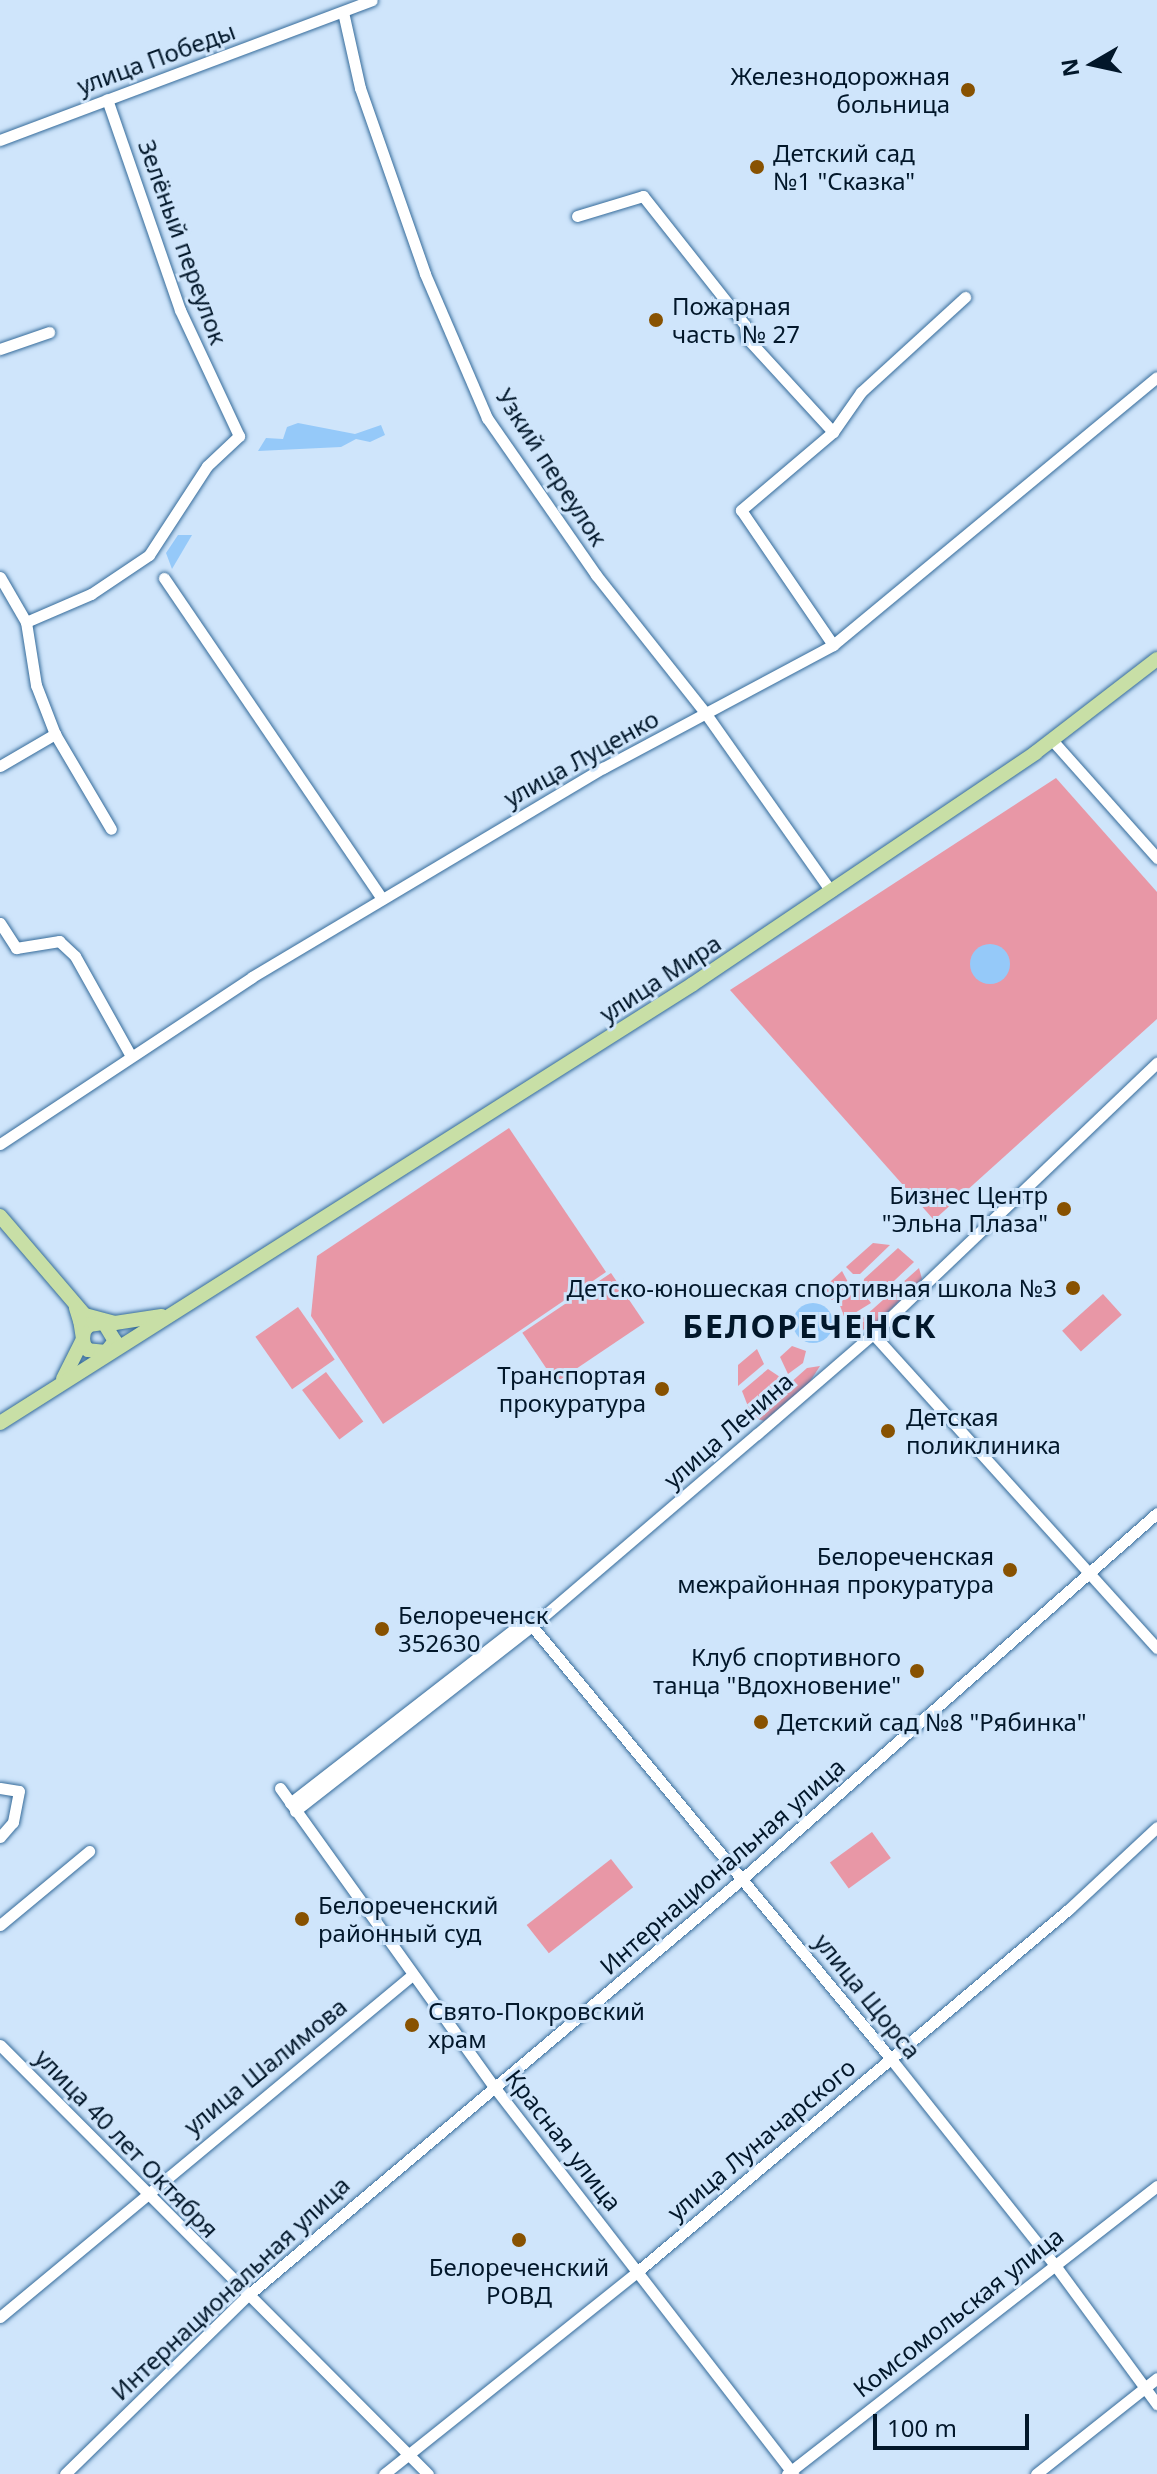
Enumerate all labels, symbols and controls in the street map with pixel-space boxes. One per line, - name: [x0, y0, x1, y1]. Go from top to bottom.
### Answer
- street label: улица Победы: [73, 16, 239, 100]
- north arrow: [1053, 24, 1133, 104]
- text: N: [1053, 57, 1086, 79]
- place label: Железнодорожная больница: [730, 62, 950, 118]
- marker: Железнодорожная больница: [957, 79, 979, 101]
- street label: Зелёный переулок: [133, 136, 233, 348]
- place label: Детский сад №1 "Сказка": [773, 139, 915, 195]
- marker: Детский сад №1 "Сказка": [748, 158, 766, 176]
- place label: Пожарная часть № 27: [672, 292, 800, 348]
- marker: Пожарная часть № 27: [647, 311, 665, 329]
- street label: Узкий переулок: [490, 383, 614, 551]
- street label: улица Луценко: [499, 704, 663, 812]
- street label: улица Мира: [594, 928, 726, 1028]
- place label: Бизнес Центр "Эльна Плаза": [882, 1181, 1048, 1237]
- marker: Бизнес Центр "Эльна Плаза": [1055, 1200, 1073, 1218]
- place label: Детско-юношеская спортивная школа №3: [567, 1274, 1057, 1302]
- marker: Детско-юношеская спортивная школа №3: [1064, 1279, 1082, 1297]
- district label: БЕЛОРЕЧЕНСК: [682, 1307, 938, 1345]
- place label: Транспортая прокуратура: [497, 1361, 646, 1417]
- street label: улица Ленина: [657, 1366, 799, 1494]
- marker: Транспортая прокуратура: [653, 1380, 671, 1398]
- place label: Детская поликлиника: [906, 1403, 1061, 1459]
- marker: Детская поликлиника: [877, 1420, 899, 1442]
- place label: Белореченская межрайонная прокуратура: [677, 1542, 994, 1598]
- marker: Белореченская межрайонная прокуратура: [1001, 1561, 1019, 1579]
- place label: Белореченск 352630: [398, 1601, 549, 1657]
- marker: Белореченск 352630: [373, 1620, 391, 1638]
- place label: Клуб спортивного танца "Вдохновение": [653, 1643, 901, 1699]
- marker: Клуб спортивного танца "Вдохновение": [908, 1662, 926, 1680]
- place label: Детский сад №8 "Рябинка": [777, 1708, 1087, 1736]
- marker: Детский сад №8 "Рябинка": [752, 1713, 770, 1731]
- street label: Интернациональная улица: [594, 1752, 850, 1980]
- place label: Белореченский районный суд: [318, 1891, 498, 1947]
- marker: Белореченский районный суд: [293, 1910, 311, 1928]
- street label: улица Щорса: [809, 1928, 927, 2064]
- street label: улица Шалимова: [178, 1992, 352, 2140]
- place label: Свято-Покровский храм: [428, 1997, 645, 2053]
- marker: Свято-Покровский храм: [403, 2016, 421, 2034]
- street label: улица 40 лет Октября: [29, 2043, 225, 2243]
- street label: улица Луначарского: [661, 2052, 861, 2226]
- street label: Красная улица: [500, 2064, 628, 2216]
- street label: Интернациональная улица: [105, 2170, 355, 2406]
- street label: Комсомольская улица: [847, 2221, 1069, 2403]
- marker: Белореченский РОВД: [510, 2231, 528, 2249]
- place label: Белореченский РОВД: [429, 2253, 609, 2309]
- scale bar: [877, 2398, 1033, 2448]
- text: 100 m: [887, 2411, 957, 2444]

